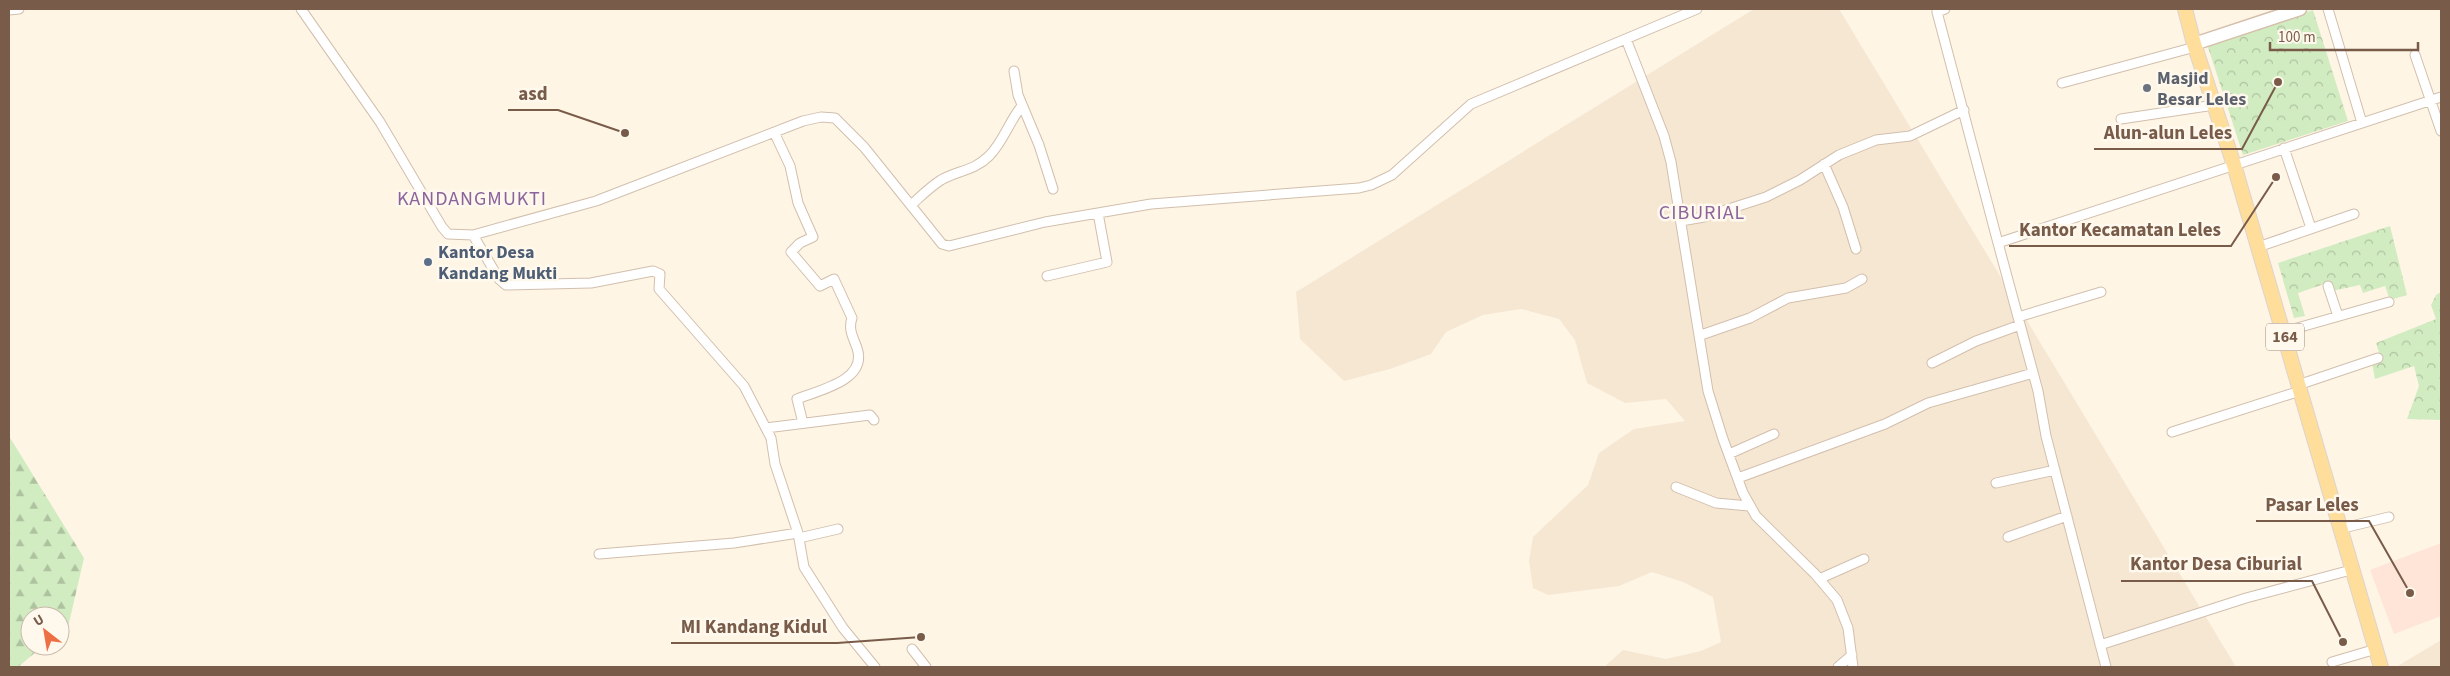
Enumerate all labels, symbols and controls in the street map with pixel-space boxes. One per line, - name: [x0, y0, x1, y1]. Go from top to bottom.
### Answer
- scale bar: [2270, 20, 2418, 52]
- text: 100 m: [2278, 27, 2316, 48]
- place label: Masjid Besar Leles: [2157, 66, 2246, 112]
- callout: asd: [508, 76, 558, 110]
- text: asd: [518, 81, 548, 108]
- marker: Masjid Besar Leles: [2141, 82, 2153, 94]
- callout: Alun-alun Leles: [2094, 115, 2242, 149]
- text: Alun-alun Leles: [2103, 120, 2232, 147]
- district label: KANDANGMUKTI: [397, 185, 547, 213]
- district label: CIBURIAL: [1659, 199, 1745, 227]
- callout: Kantor Kecamatan Leles: [2009, 212, 2231, 246]
- text: Kantor Kecamatan Leles: [2019, 217, 2221, 244]
- place label: Kantor Desa Kandang Mukti: [438, 240, 557, 286]
- marker: Kantor Desa Kandang Mukti: [422, 256, 434, 268]
- road number: 164: [2266, 324, 2304, 351]
- callout: Pasar Leles: [2256, 487, 2369, 521]
- text: Pasar Leles: [2265, 492, 2359, 519]
- callout: Kantor Desa Ciburial: [2121, 547, 2312, 581]
- text: Kantor Desa Ciburial: [2130, 551, 2302, 578]
- north arrow: [20, 606, 70, 656]
- callout: MI Kandang Kidul: [671, 609, 837, 643]
- text: U: [30, 610, 48, 632]
- text: MI Kandang Kidul: [681, 614, 828, 641]

